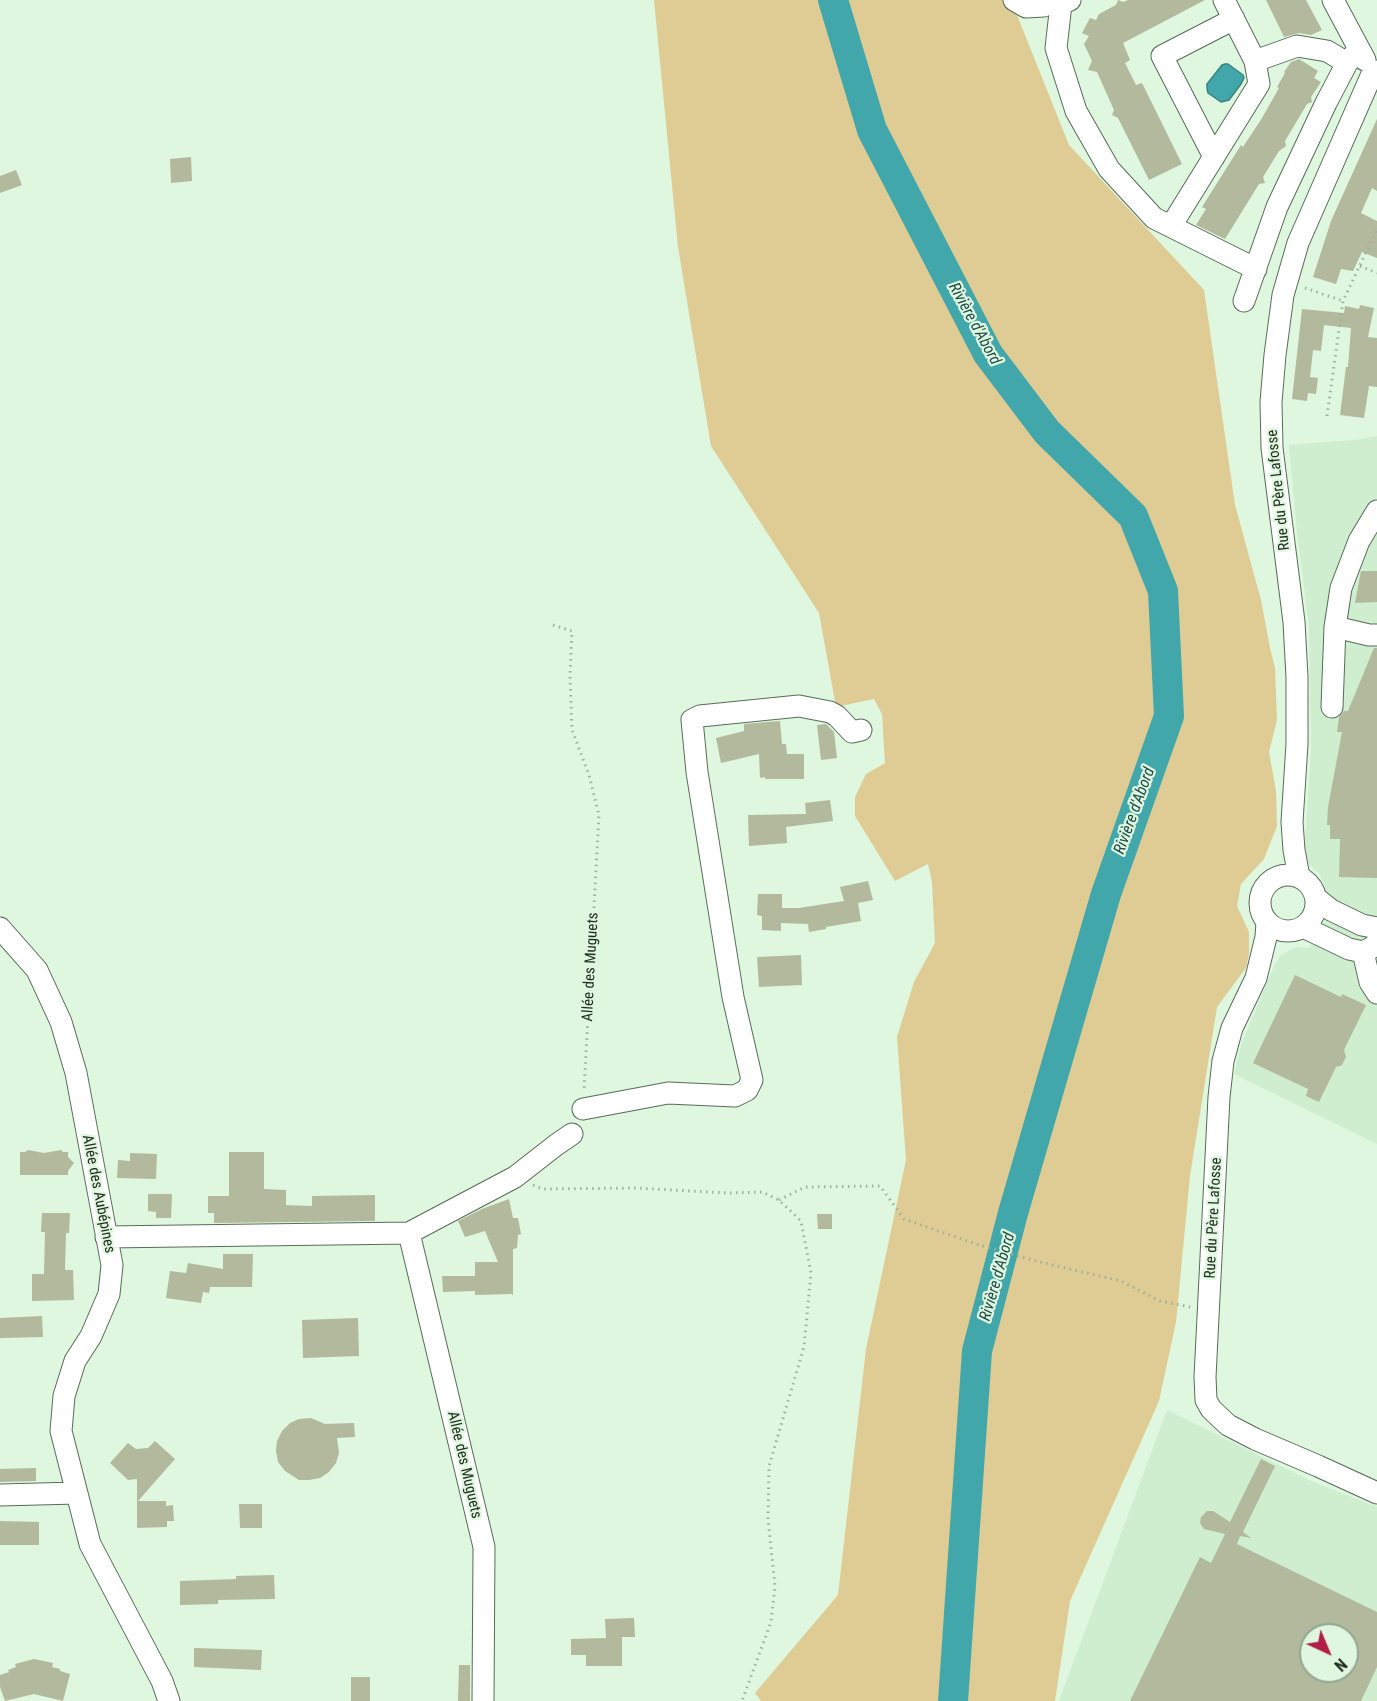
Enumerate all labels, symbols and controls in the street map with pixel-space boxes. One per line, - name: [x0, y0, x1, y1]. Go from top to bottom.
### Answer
- water label: Rivière d'Abord: [944, 280, 1004, 368]
- street label: Rue du Père Lafosse: [1264, 429, 1294, 551]
- water label: Rivière d'Abord: [1110, 765, 1160, 857]
- street label: Allée des Muguets: [579, 912, 603, 1022]
- street label: Allée des Aubépines: [78, 1133, 118, 1255]
- street label: Rue du Père Lafosse: [1202, 1157, 1226, 1279]
- water label: Rivière d'Abord: [976, 1231, 1020, 1323]
- street label: Allée des Muguets: [443, 1410, 485, 1520]
- north arrow: [1299, 1623, 1359, 1683]
- text: N: [1330, 1655, 1351, 1675]

